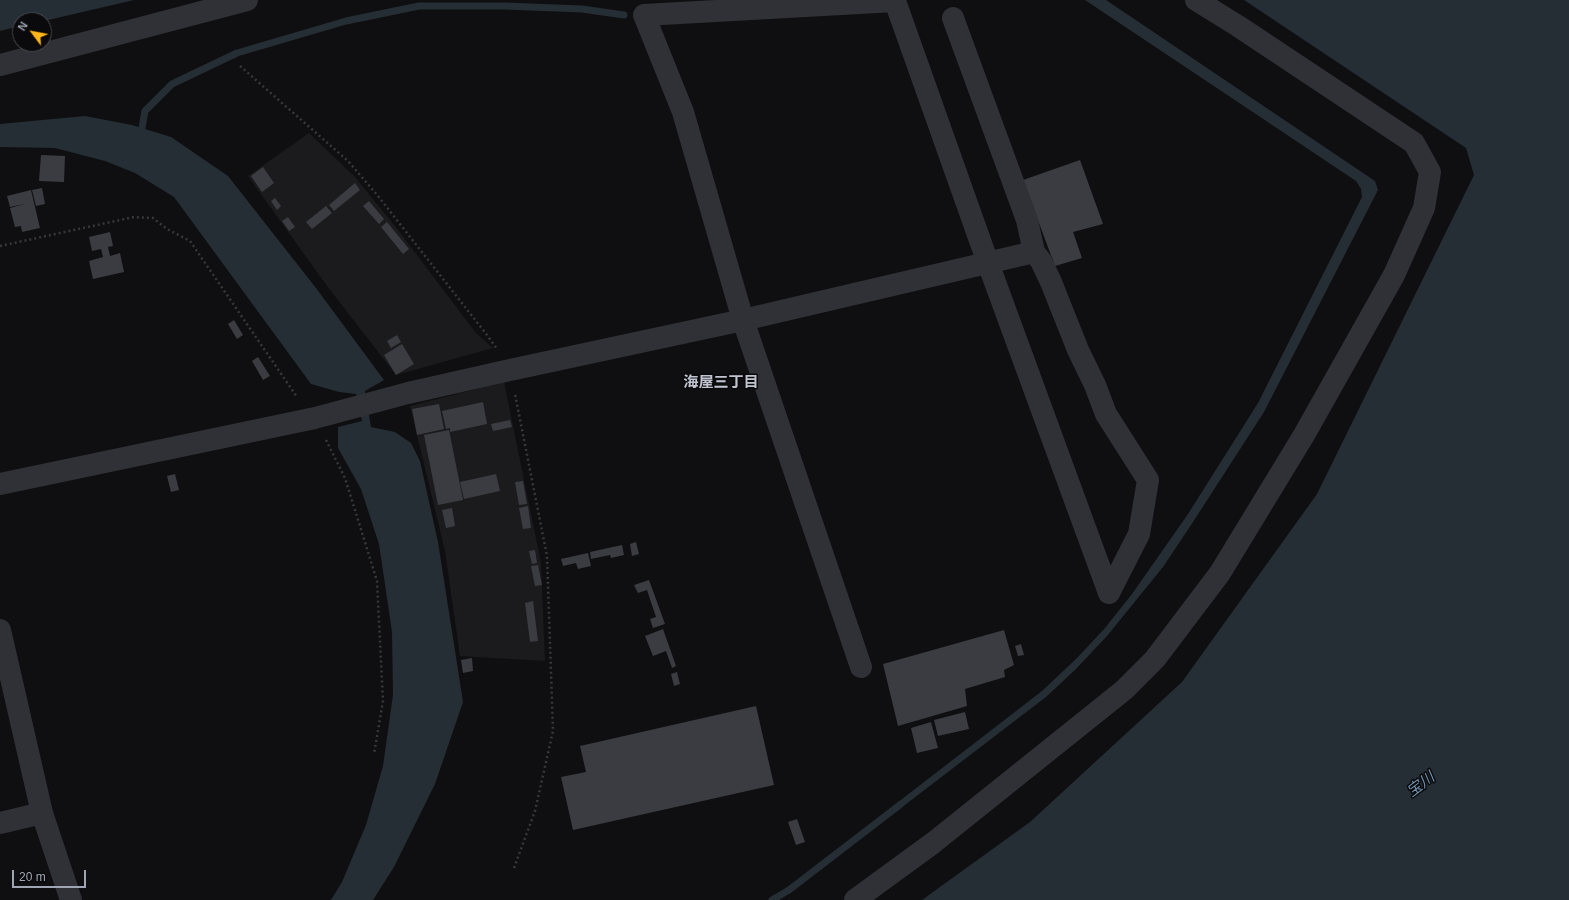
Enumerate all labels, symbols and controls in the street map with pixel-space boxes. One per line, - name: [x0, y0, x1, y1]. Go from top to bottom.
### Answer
- north arrow: [12, 12, 52, 52]
- text: N: [15, 20, 30, 33]
- district label: 海屋三丁目: [684, 374, 758, 392]
- water label: 宝川: [1404, 769, 1438, 801]
- scale bar: [14, 862, 88, 888]
- text: 20 m: [19, 870, 46, 884]

